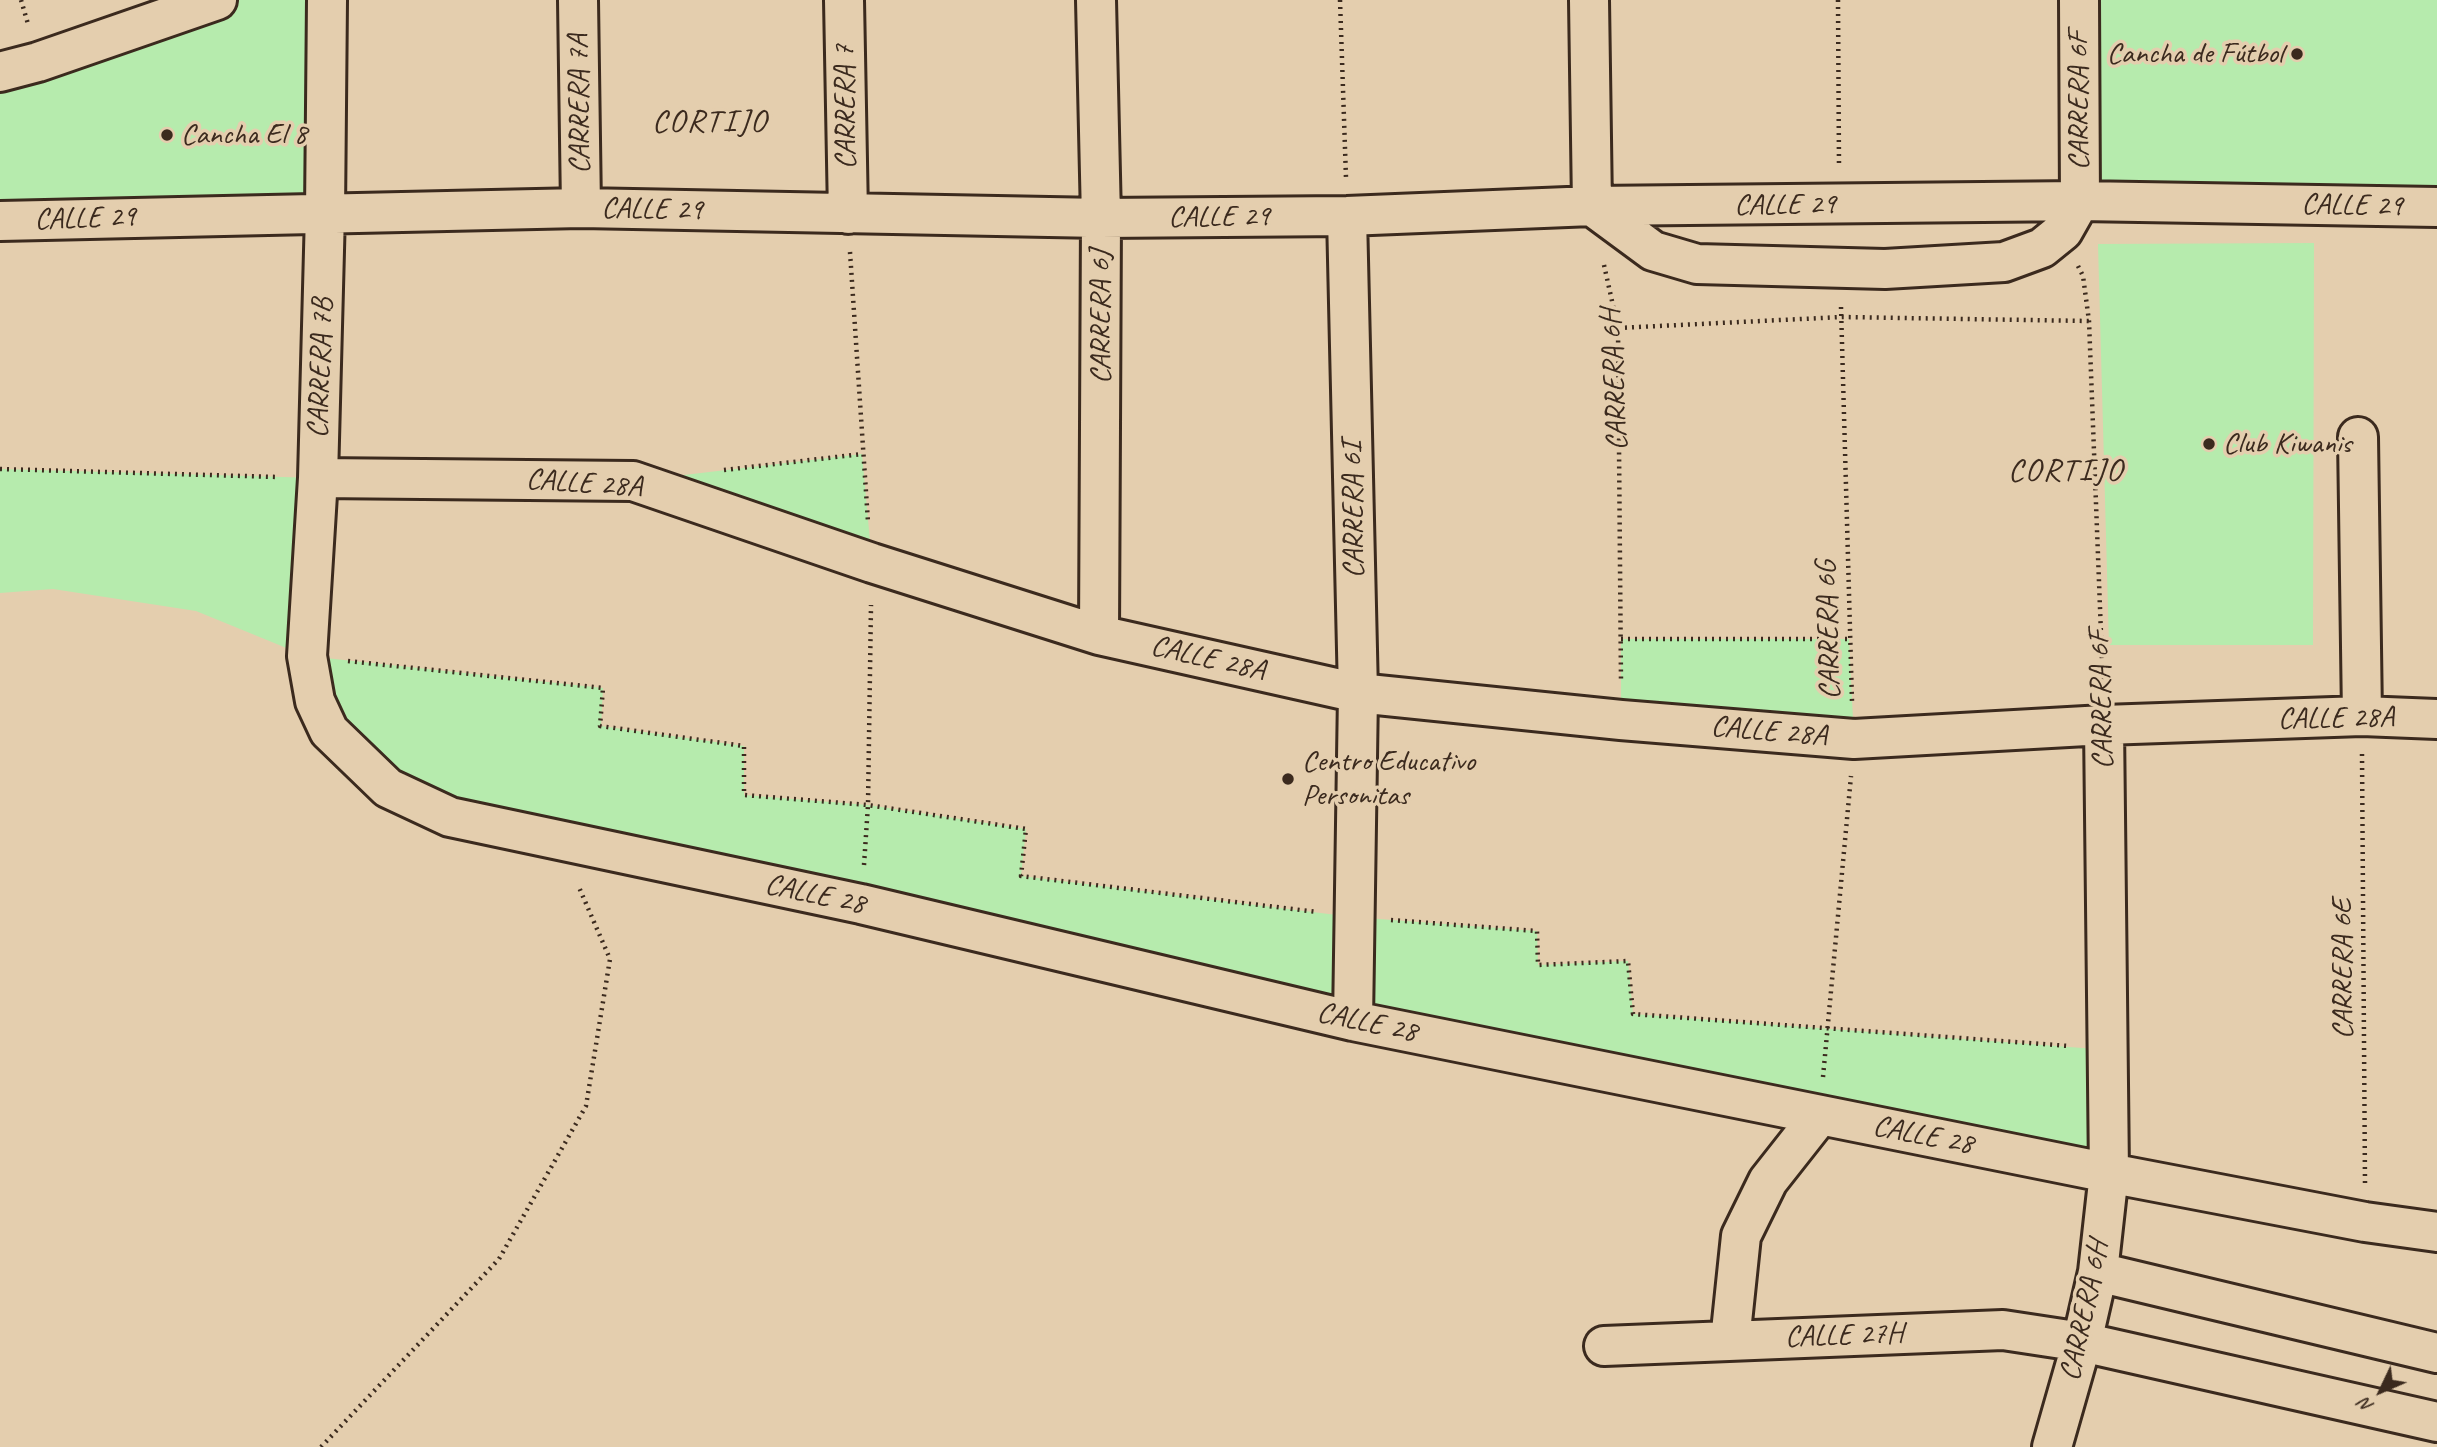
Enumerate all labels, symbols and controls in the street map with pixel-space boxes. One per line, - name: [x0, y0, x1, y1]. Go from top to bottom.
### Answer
- street label: CARRERA 6F: [2061, 32, 2097, 170]
- street label: CARRERA 7A: [561, 34, 599, 174]
- place label: Cancha de Fútbol: [2107, 36, 2283, 72]
- street label: CARRERA 7: [827, 44, 865, 170]
- marker: Cancha de Fútbol: [2289, 46, 2305, 62]
- district label: CORTIJO: [654, 104, 766, 142]
- place label: Cancha El 8: [181, 117, 307, 153]
- marker: Cancha El 8: [159, 127, 175, 143]
- street label: CALLE 29: [1734, 187, 1836, 223]
- street label: CALLE 29: [2301, 187, 2403, 225]
- street label: CALLE 29: [601, 191, 703, 229]
- street label: CALLE 29: [34, 199, 136, 239]
- street label: CALLE 29: [1168, 199, 1270, 235]
- street label: CARRERA 6J: [1083, 250, 1119, 384]
- street label: CARRERA 7B: [301, 297, 341, 439]
- street label: CARRERA 6H: [1593, 308, 1637, 452]
- place label: Club Kiwanis: [2223, 426, 2352, 462]
- marker: Club Kiwanis: [2201, 436, 2217, 452]
- street label: CARRERA 6I: [1335, 441, 1373, 579]
- district label: CORTIJO: [2010, 453, 2122, 491]
- street label: CALLE 28A: [525, 462, 643, 506]
- street label: CARRERA 6G: [1809, 560, 1849, 700]
- street label: CALLE 28A: [1147, 628, 1269, 690]
- street label: CARRERA 6F: [2082, 630, 2122, 770]
- street label: CALLE 28A: [2278, 700, 2394, 738]
- street label: CALLE 28A: [1709, 709, 1829, 755]
- place label: Centro Educativo Personitas: [1302, 744, 1475, 814]
- marker: Centro Educativo Personitas: [1280, 771, 1296, 787]
- street label: CALLE 28: [762, 867, 868, 923]
- street label: CARRERA 6E: [2325, 899, 2361, 1039]
- street label: CALLE 28: [1314, 995, 1420, 1051]
- street label: CALLE 28: [1870, 1109, 1976, 1163]
- street label: CARRERA 6H: [2053, 1238, 2117, 1384]
- street label: CALLE 27H: [1784, 1316, 1904, 1356]
- north arrow: [2346, 1356, 2416, 1426]
- text: N: [2353, 1393, 2379, 1418]

